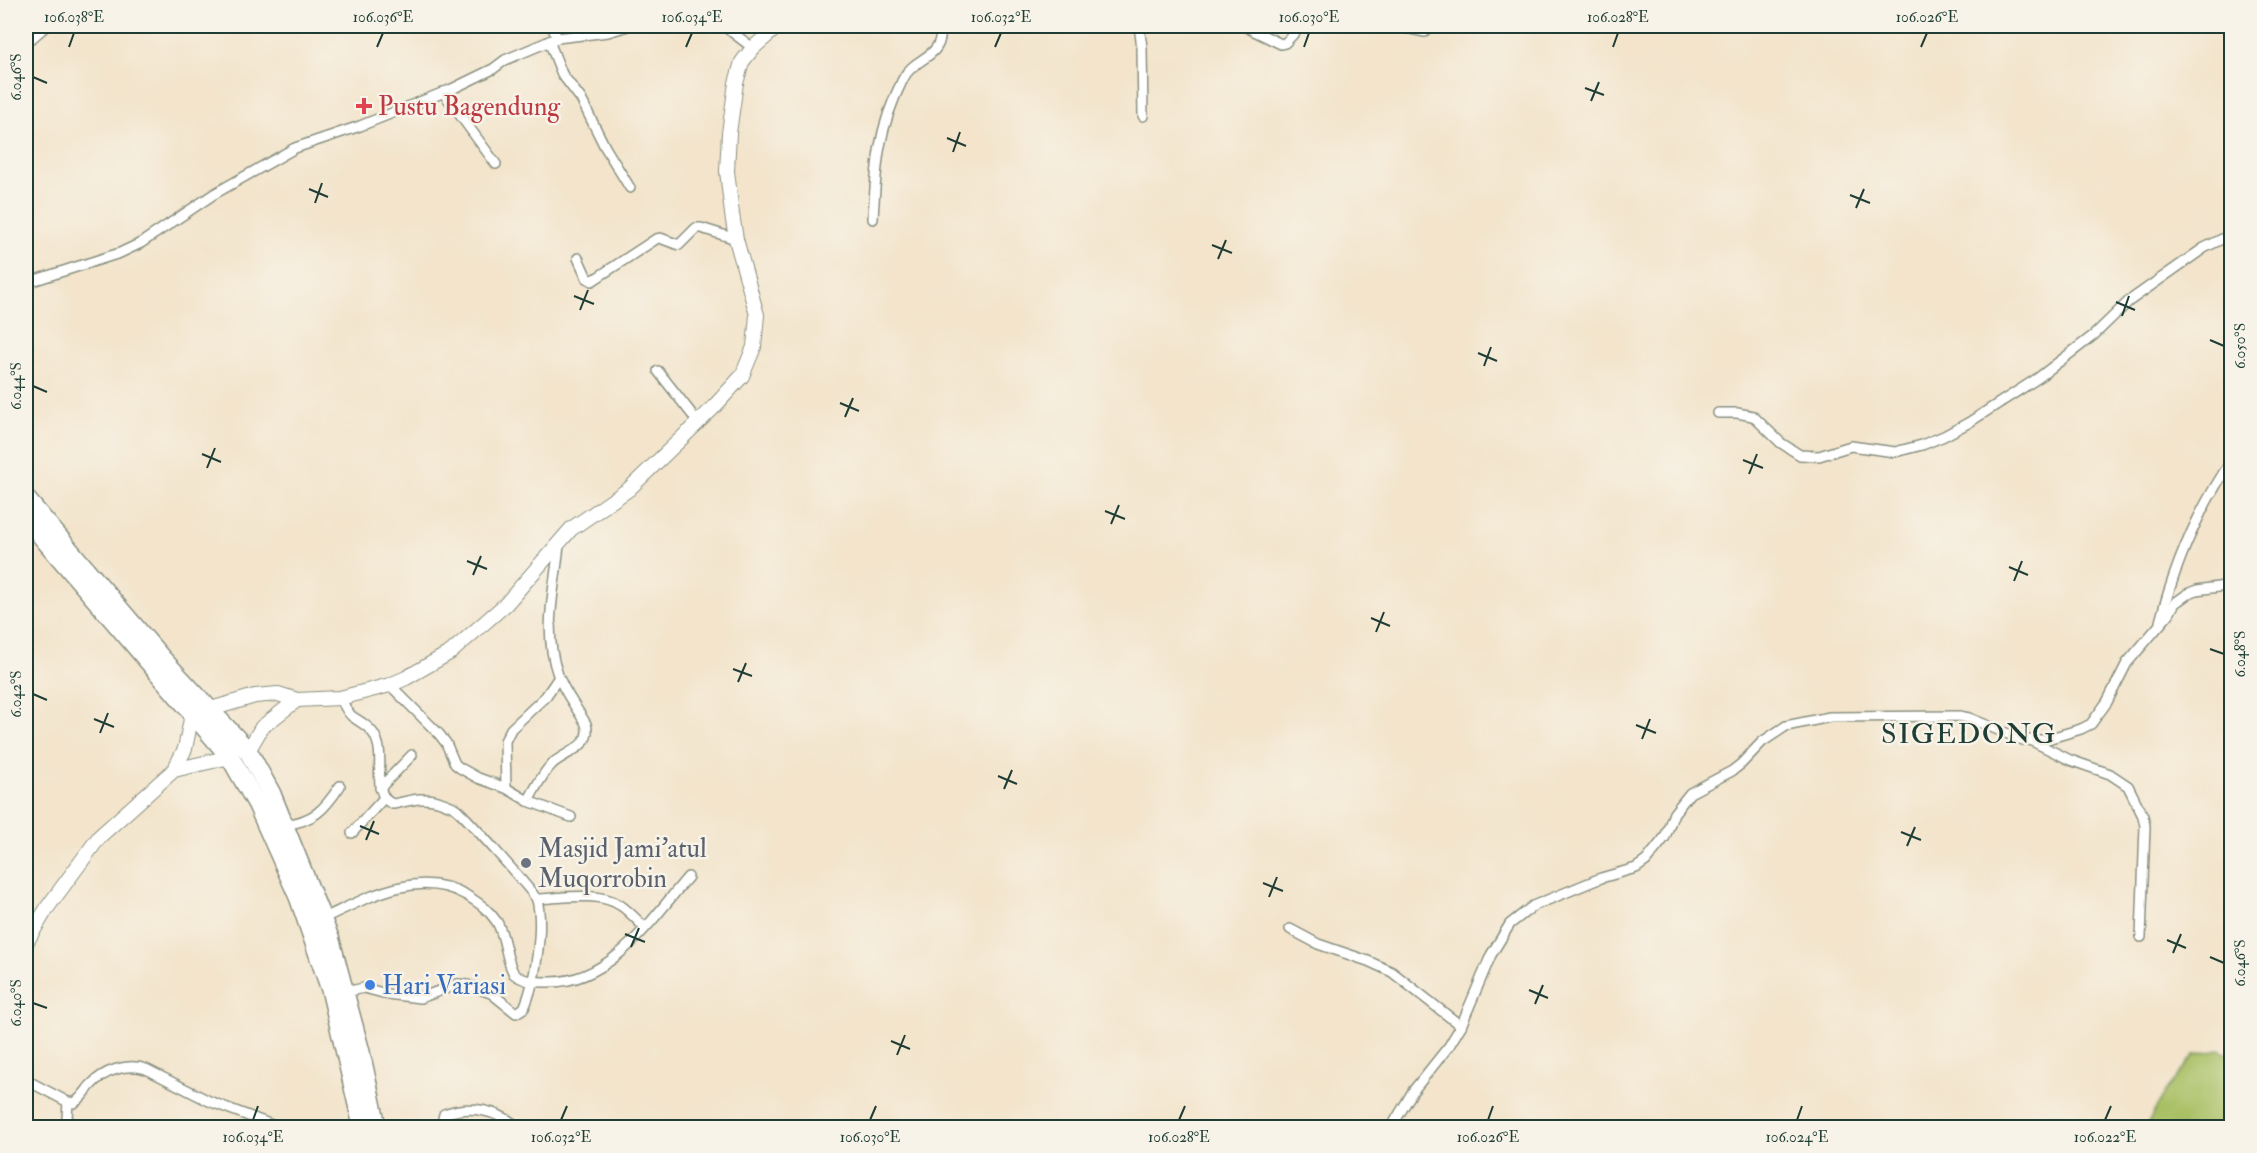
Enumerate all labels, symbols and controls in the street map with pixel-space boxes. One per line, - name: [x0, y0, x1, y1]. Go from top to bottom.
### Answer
- text: 106.038°E: [44, 8, 104, 27]
- text: 106.036°E: [353, 8, 413, 27]
- text: 106.034°E: [661, 8, 723, 27]
- text: 106.032°E: [971, 8, 1031, 27]
- text: 106.030°E: [1279, 8, 1340, 27]
- text: 106.028°E: [1587, 8, 1649, 27]
- text: 106.026°E: [1896, 8, 1958, 27]
- text: 6.046°S: [7, 53, 26, 101]
- place label: Pustu Bagendung: [378, 91, 561, 123]
- marker: Pustu Bagendung: [355, 97, 373, 115]
- text: 6.050°S: [2231, 323, 2250, 369]
- text: 6.044°S: [7, 362, 26, 410]
- text: 6.048°S: [2231, 631, 2250, 677]
- text: 6.042°S: [7, 670, 26, 718]
- district label: SIGEDONG: [1881, 717, 2057, 752]
- place label: Masjid Jami'atul Muqorrobin: [538, 833, 707, 895]
- marker: Masjid Jami'atul Muqorrobin: [519, 856, 533, 870]
- text: 6.046°S: [2231, 939, 2250, 987]
- place label: Hari Variasi: [382, 970, 506, 1002]
- marker: Hari Variasi: [363, 978, 377, 992]
- text: 6.040°S: [7, 979, 26, 1027]
- text: 106.034°E: [222, 1128, 284, 1147]
- text: 106.032°E: [531, 1128, 591, 1147]
- text: 106.030°E: [840, 1128, 901, 1147]
- text: 106.028°E: [1148, 1128, 1210, 1147]
- text: 106.026°E: [1457, 1128, 1519, 1147]
- text: 106.024°E: [1766, 1128, 1829, 1147]
- text: 106.022°E: [2074, 1128, 2136, 1147]

